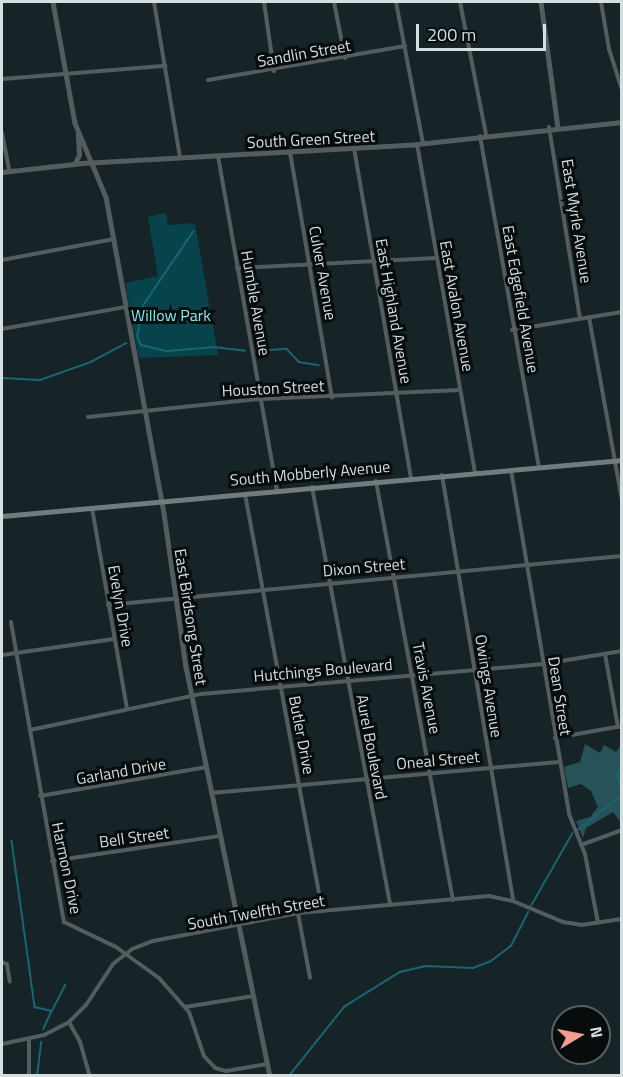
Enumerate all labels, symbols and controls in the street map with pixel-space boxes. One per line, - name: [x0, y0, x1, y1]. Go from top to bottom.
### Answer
- scale bar: [419, 12, 550, 50]
- text: 200 m: [427, 21, 476, 48]
- street label: Sandlin Street: [256, 35, 352, 71]
- street label: South Green Street: [247, 126, 375, 152]
- street label: East Myrle Avenue: [558, 158, 596, 284]
- street label: Culver Avenue: [305, 224, 341, 322]
- street label: East Edgefield Avenue: [499, 224, 543, 374]
- street label: East Highland Avenue: [372, 237, 416, 385]
- street label: East Avalon Avenue: [436, 239, 478, 373]
- street label: Humble Avenue: [237, 249, 275, 357]
- park label: Willow Park: [131, 305, 211, 325]
- street label: Houston Street: [221, 376, 325, 400]
- street label: South Mobberly Avenue: [229, 456, 391, 490]
- street label: East Birdsong Street: [171, 547, 211, 687]
- street label: Dixon Street: [322, 554, 406, 580]
- street label: Evelyn Drive: [104, 564, 138, 648]
- street label: Owings Avenue: [471, 633, 507, 739]
- street label: Travis Avenue: [409, 641, 445, 735]
- street label: Hutchings Boulevard: [253, 654, 393, 686]
- street label: Dean Street: [544, 655, 576, 737]
- street label: Aurel Boulevard: [352, 693, 392, 801]
- street label: Butler Drive: [285, 694, 319, 776]
- street label: Oneal Street: [395, 747, 481, 773]
- street label: Garland Drive: [75, 754, 167, 788]
- street label: Harmon Drive: [48, 820, 86, 916]
- street label: Bell Street: [98, 823, 170, 851]
- street label: South Twelfth Street: [186, 890, 326, 934]
- north arrow: [551, 1005, 611, 1065]
- text: N: [584, 1025, 610, 1040]

